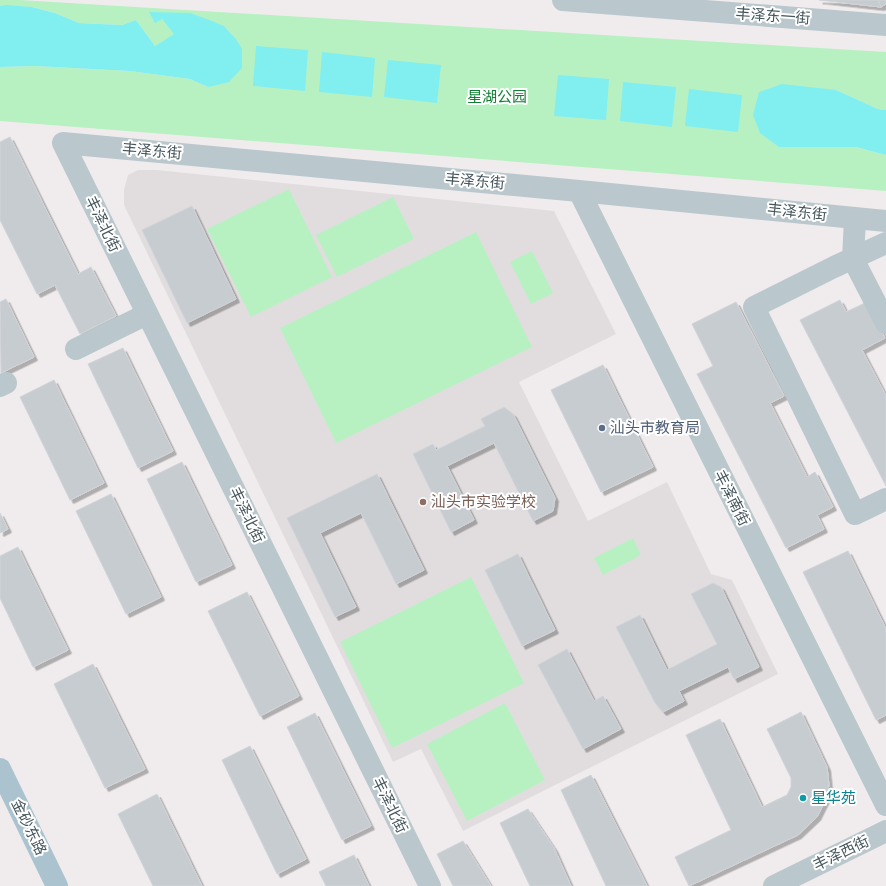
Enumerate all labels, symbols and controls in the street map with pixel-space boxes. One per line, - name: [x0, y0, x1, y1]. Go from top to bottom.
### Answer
- street label: 丰泽东一街: [735, 3, 811, 28]
- park label: 星湖公园: [467, 87, 527, 106]
- street label: 丰泽东街: [121, 138, 183, 163]
- street label: 丰泽东街: [444, 168, 506, 193]
- street label: 丰泽北街: [82, 193, 125, 255]
- street label: 丰泽东街: [766, 199, 828, 224]
- place label: 汕头市教育局: [610, 418, 700, 437]
- marker: 汕头市教育局: [597, 423, 607, 433]
- street label: 丰泽南街: [710, 467, 755, 529]
- street label: 丰泽北街: [226, 484, 269, 546]
- place label: 汕头市实验学校: [431, 492, 536, 511]
- marker: 汕头市实验学校: [418, 497, 428, 507]
- street label: 丰泽北街: [369, 774, 412, 836]
- place label: 星华苑: [811, 788, 856, 807]
- marker: 星华苑: [798, 793, 808, 803]
- street label: 金砂东路: [8, 796, 51, 858]
- street label: 丰泽西街: [810, 831, 872, 874]

